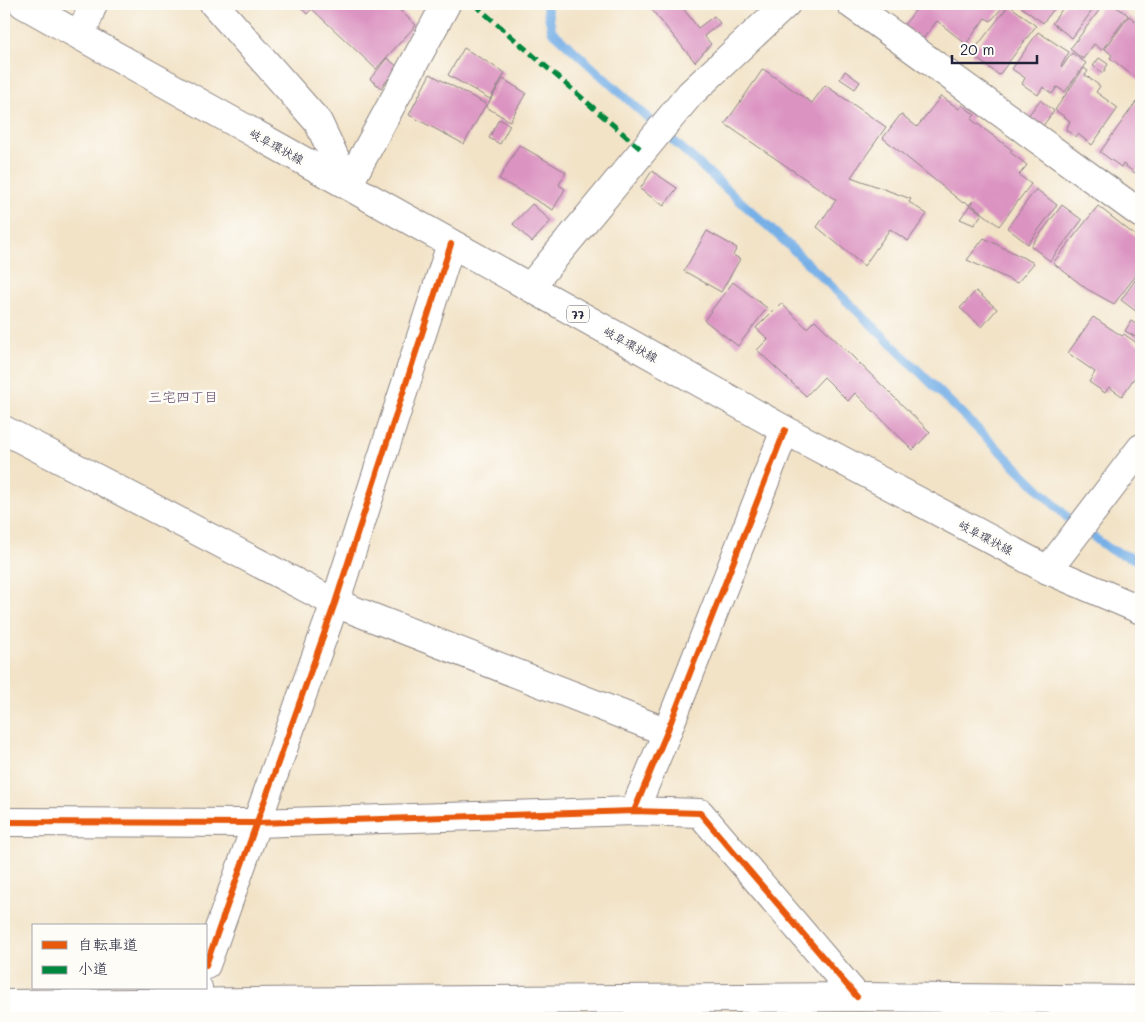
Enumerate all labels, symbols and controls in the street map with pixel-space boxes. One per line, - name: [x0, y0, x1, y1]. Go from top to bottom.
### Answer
- scale bar: [952, 32, 1038, 64]
- text: 20 m: [960, 39, 994, 59]
- street label: 岐阜環状線: [247, 124, 307, 168]
- road number: 77: [567, 306, 589, 322]
- street label: 岐阜環状線: [601, 322, 661, 366]
- district label: 三宅四丁目: [148, 387, 218, 406]
- street label: 岐阜環状線: [956, 516, 1016, 558]
- legend: [32, 924, 208, 990]
- text: 自転車道: [78, 934, 138, 954]
- text: 小道: [78, 958, 108, 978]

